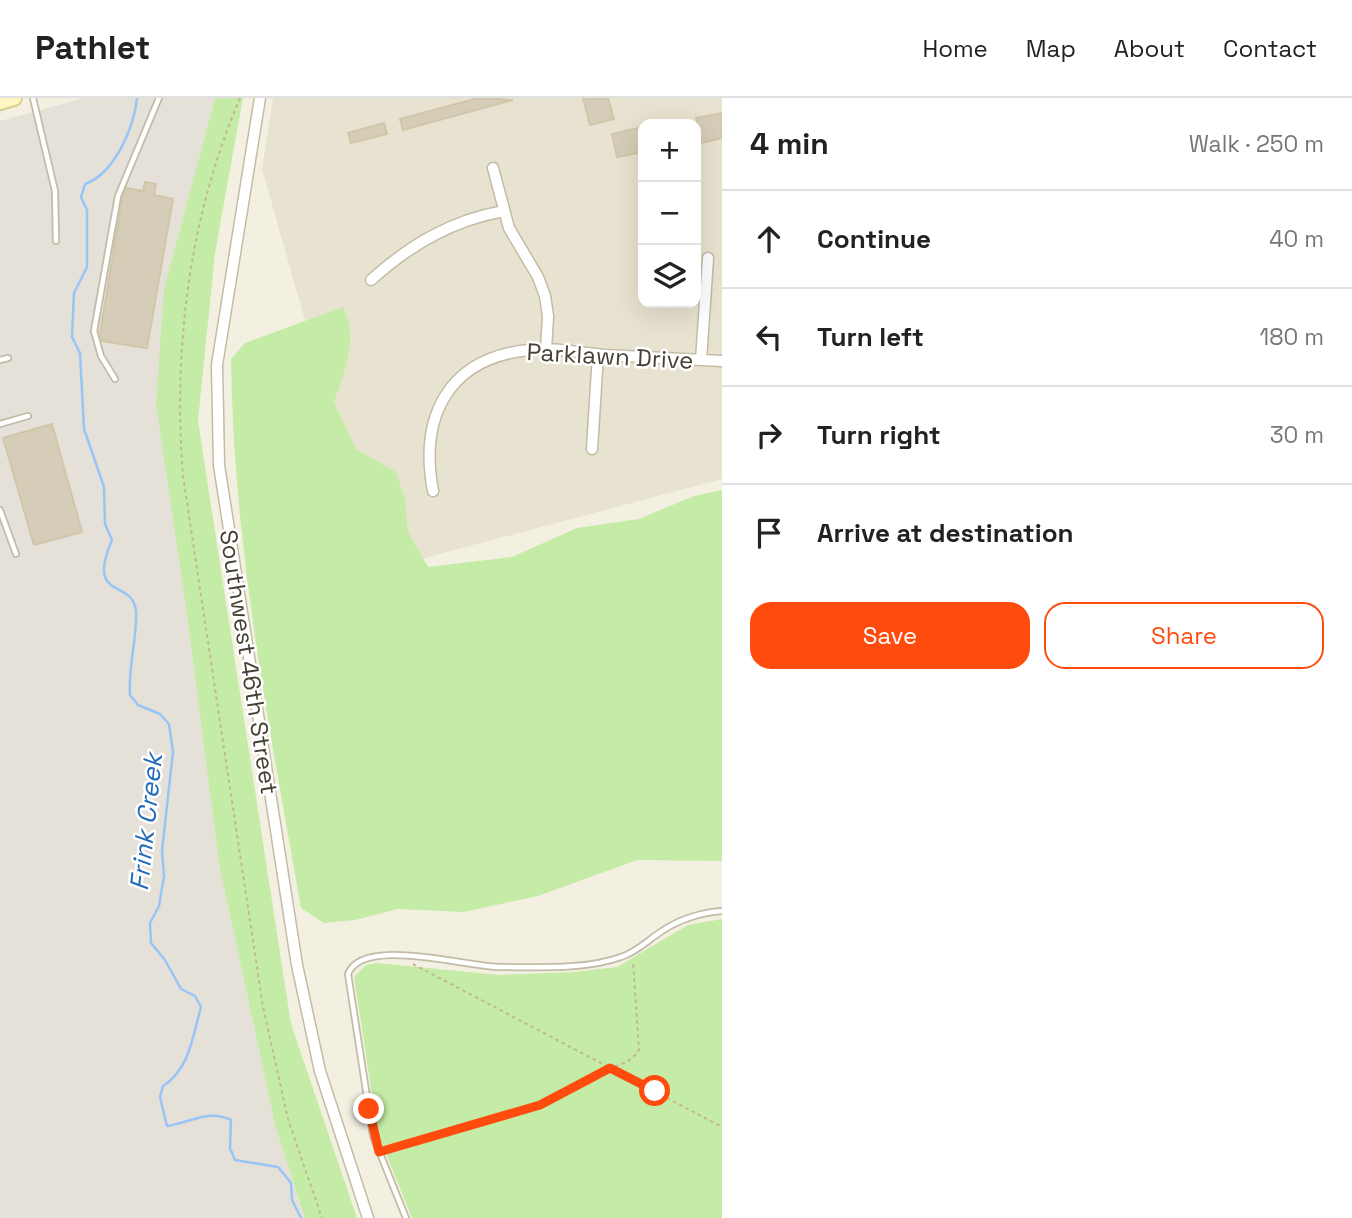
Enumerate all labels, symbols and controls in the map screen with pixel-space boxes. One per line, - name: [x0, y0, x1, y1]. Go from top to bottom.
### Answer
- text: Pathlet: [35, 27, 150, 69]
- text: Home: [922, 33, 988, 64]
- text: Map: [1026, 33, 1076, 64]
- text: About: [1114, 33, 1185, 64]
- text: Contact: [1223, 33, 1317, 64]
- map controls: [638, 119, 701, 308]
- button: +: [638, 119, 701, 182]
- text: 4 min: [750, 124, 829, 163]
- text: Walk · 250 m: [1189, 129, 1324, 159]
- button: −: [638, 182, 701, 245]
- icon: ahead: [750, 220, 788, 258]
- text: Continue: [817, 222, 931, 256]
- text: 40 m: [1269, 224, 1324, 254]
- button: layers: [638, 245, 701, 308]
- icon: left: [750, 318, 788, 356]
- text: Turn left: [817, 320, 924, 354]
- text: 180 m: [1260, 322, 1324, 352]
- street label: Parklawn Drive: [526, 336, 694, 376]
- icon: right: [750, 416, 788, 454]
- text: Turn right: [817, 418, 941, 452]
- text: 30 m: [1270, 420, 1324, 450]
- icon: arrive: [750, 514, 788, 552]
- text: Arrive at destination: [817, 516, 1074, 550]
- street label: Southwest 46th Street: [213, 527, 285, 797]
- button: Save: [750, 602, 1030, 669]
- button: Share: [1044, 602, 1324, 669]
- water label: Frink Creek: [122, 749, 170, 892]
- route start: [639, 1075, 670, 1106]
- route end: [353, 1093, 384, 1124]

